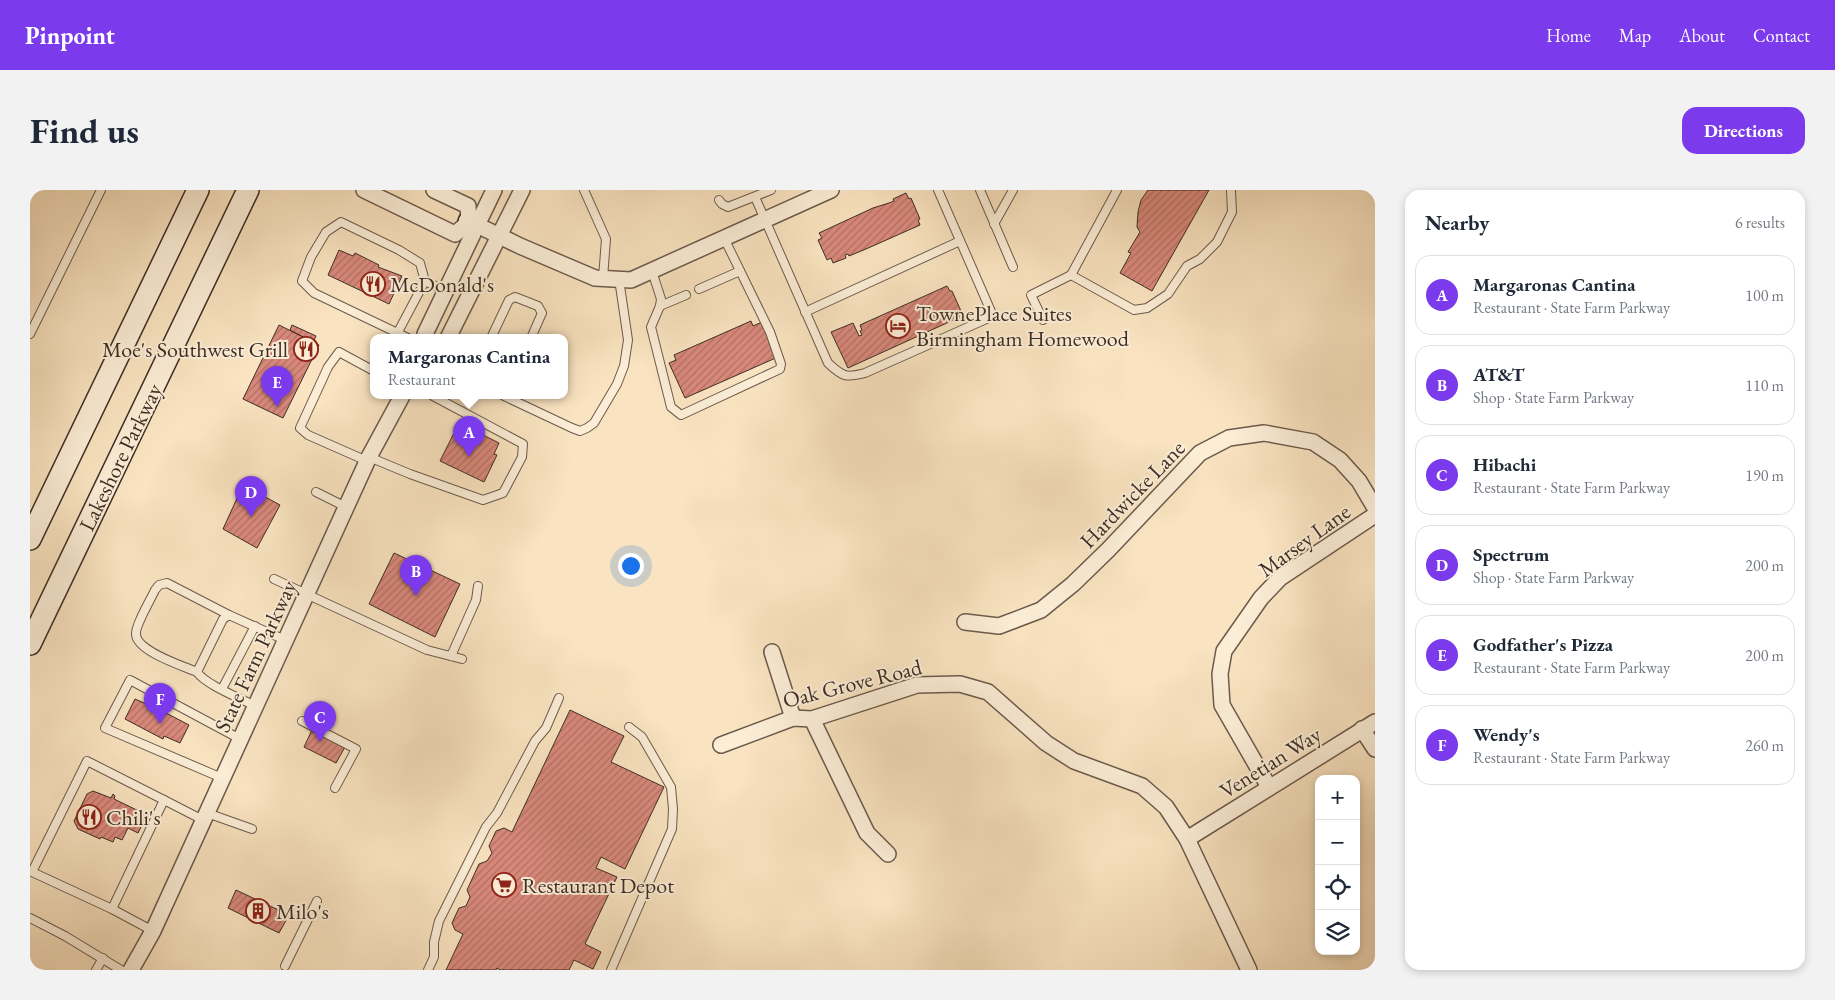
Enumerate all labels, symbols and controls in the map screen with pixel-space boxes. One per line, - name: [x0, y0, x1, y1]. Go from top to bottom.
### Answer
- text: Pinpoint: [25, 20, 115, 51]
- text: Home: [1546, 24, 1591, 47]
- text: Map: [1619, 24, 1651, 47]
- text: About: [1679, 24, 1725, 47]
- text: Contact: [1753, 24, 1810, 47]
- button: Directions: [1682, 107, 1805, 154]
- text: Find us: [30, 108, 139, 153]
- text: Nearby: [1425, 209, 1489, 236]
- text: 6 results: [1735, 212, 1785, 233]
- place label: McDonald's: [390, 270, 494, 299]
- restaurant icon: McDonald's: [360, 271, 386, 297]
- text: Margaronas Cantina: [1473, 272, 1635, 297]
- text: A: [1436, 285, 1448, 306]
- text: 100 m: [1745, 285, 1784, 306]
- text: Restaurant · State Farm Parkway: [1473, 297, 1670, 318]
- place label: TownePlace Suites Birmingham Homewood: [916, 299, 1130, 353]
- hotel icon: TownePlace Suites Birmingham Homewood: [885, 313, 911, 339]
- popup: [370, 334, 568, 399]
- place label: Moe's Southwest Grill: [102, 335, 288, 364]
- restaurant icon: Moe's Southwest Grill: [293, 336, 319, 362]
- text: Margaronas Cantina: [388, 344, 550, 369]
- text: AT&T: [1473, 362, 1525, 387]
- pin: E: [261, 366, 293, 407]
- text: Restaurant: [388, 369, 456, 390]
- text: B: [1437, 375, 1447, 396]
- text: 110 m: [1745, 375, 1784, 396]
- street label: Lakeshore Parkway: [72, 378, 169, 536]
- text: Shop · State Farm Parkway: [1473, 387, 1634, 408]
- pin: A: [453, 416, 485, 457]
- street label: Hardwicke Lane: [1073, 434, 1192, 555]
- text: Hibachi: [1473, 452, 1536, 477]
- text: C: [1436, 465, 1448, 486]
- text: 190 m: [1745, 465, 1784, 486]
- pin: D: [235, 476, 267, 517]
- text: Restaurant · State Farm Parkway: [1473, 477, 1670, 498]
- street label: Marsey Lane: [1252, 497, 1356, 584]
- text: Spectrum: [1473, 542, 1549, 567]
- your location: [618, 553, 644, 579]
- pin: B: [400, 555, 432, 596]
- text: D: [1436, 555, 1448, 576]
- text: 200 m: [1745, 555, 1784, 576]
- text: Shop · State Farm Parkway: [1473, 567, 1634, 588]
- street label: State Farm Parkway: [208, 575, 304, 737]
- text: Godfather's Pizza: [1473, 632, 1613, 657]
- text: E: [1437, 645, 1447, 666]
- text: 200 m: [1745, 645, 1784, 666]
- street label: Oak Grove Road: [780, 652, 926, 715]
- text: Restaurant · State Farm Parkway: [1473, 657, 1670, 678]
- pin: F: [144, 683, 176, 724]
- pin: C: [304, 701, 336, 742]
- street label: Venetian Way: [1214, 720, 1327, 805]
- text: Wendy's: [1473, 722, 1540, 747]
- text: F: [1438, 735, 1446, 756]
- text: 260 m: [1745, 735, 1784, 756]
- text: Restaurant · State Farm Parkway: [1473, 747, 1670, 768]
- map controls: [1315, 775, 1360, 955]
- button: +: [1315, 775, 1360, 820]
- place label: Chili's: [106, 803, 161, 832]
- restaurant icon: Chili's: [76, 804, 102, 830]
- button: −: [1315, 820, 1360, 865]
- button: locate: [1315, 865, 1360, 910]
- place label: Restaurant Depot: [522, 871, 674, 900]
- supermarket icon: Restaurant Depot: [491, 872, 517, 898]
- place label: Milo's: [276, 897, 329, 926]
- building icon: Milo's: [245, 898, 271, 924]
- button: layers: [1315, 910, 1360, 955]

